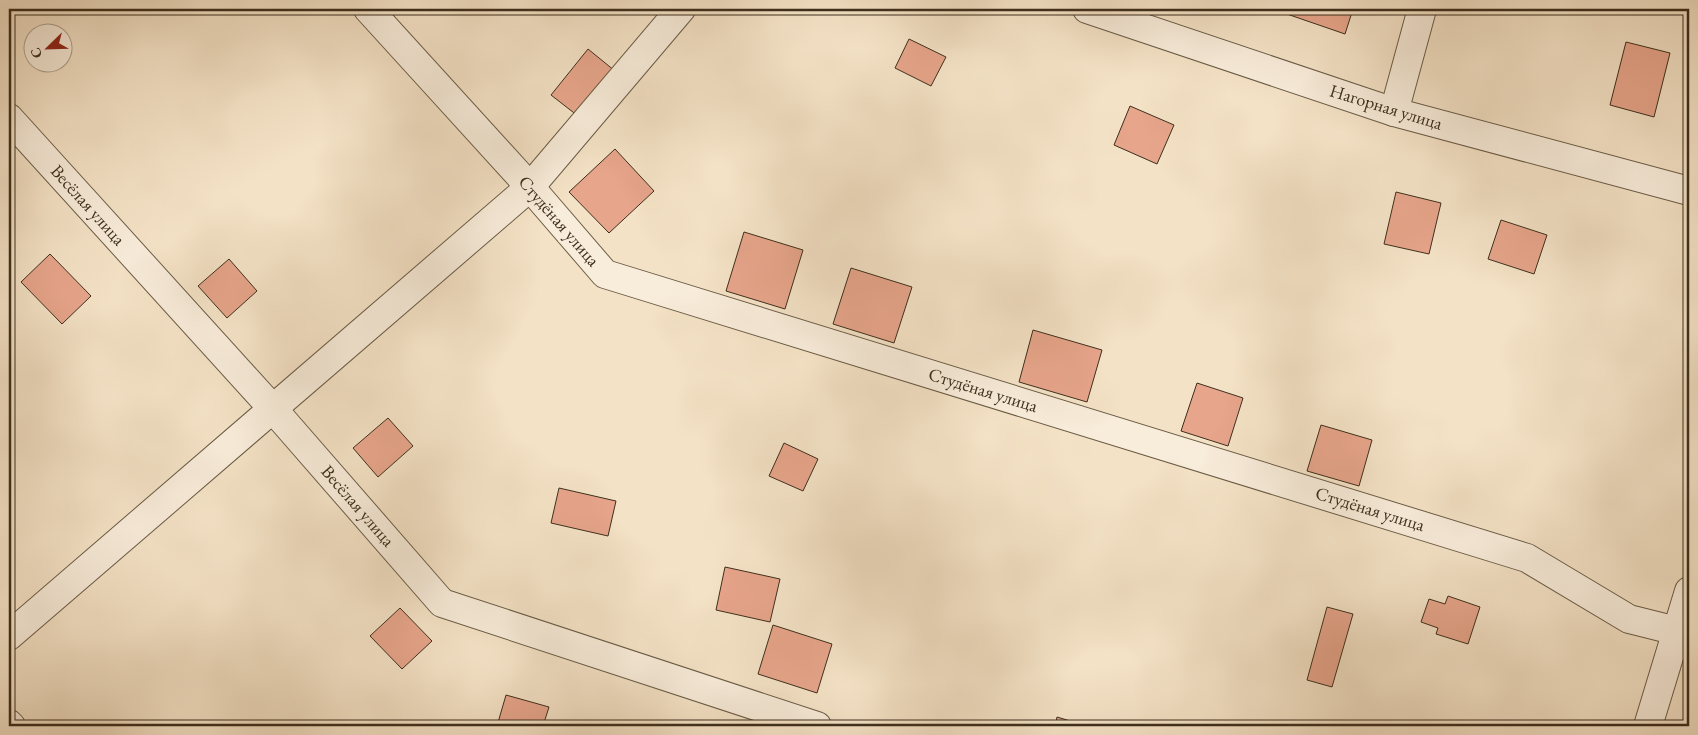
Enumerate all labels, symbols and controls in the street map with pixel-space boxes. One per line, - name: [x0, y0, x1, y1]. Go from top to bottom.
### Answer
- north arrow: [22, 22, 72, 72]
- text: С: [26, 45, 46, 61]
- street label: Нагорная улица: [1327, 78, 1446, 135]
- street label: Весёлая улица: [46, 159, 131, 250]
- street label: Студёная улица: [514, 170, 606, 271]
- street label: Студёная улица: [926, 362, 1041, 417]
- street label: Весёлая улица: [317, 460, 401, 552]
- street label: Студёная улица: [1313, 481, 1428, 536]

